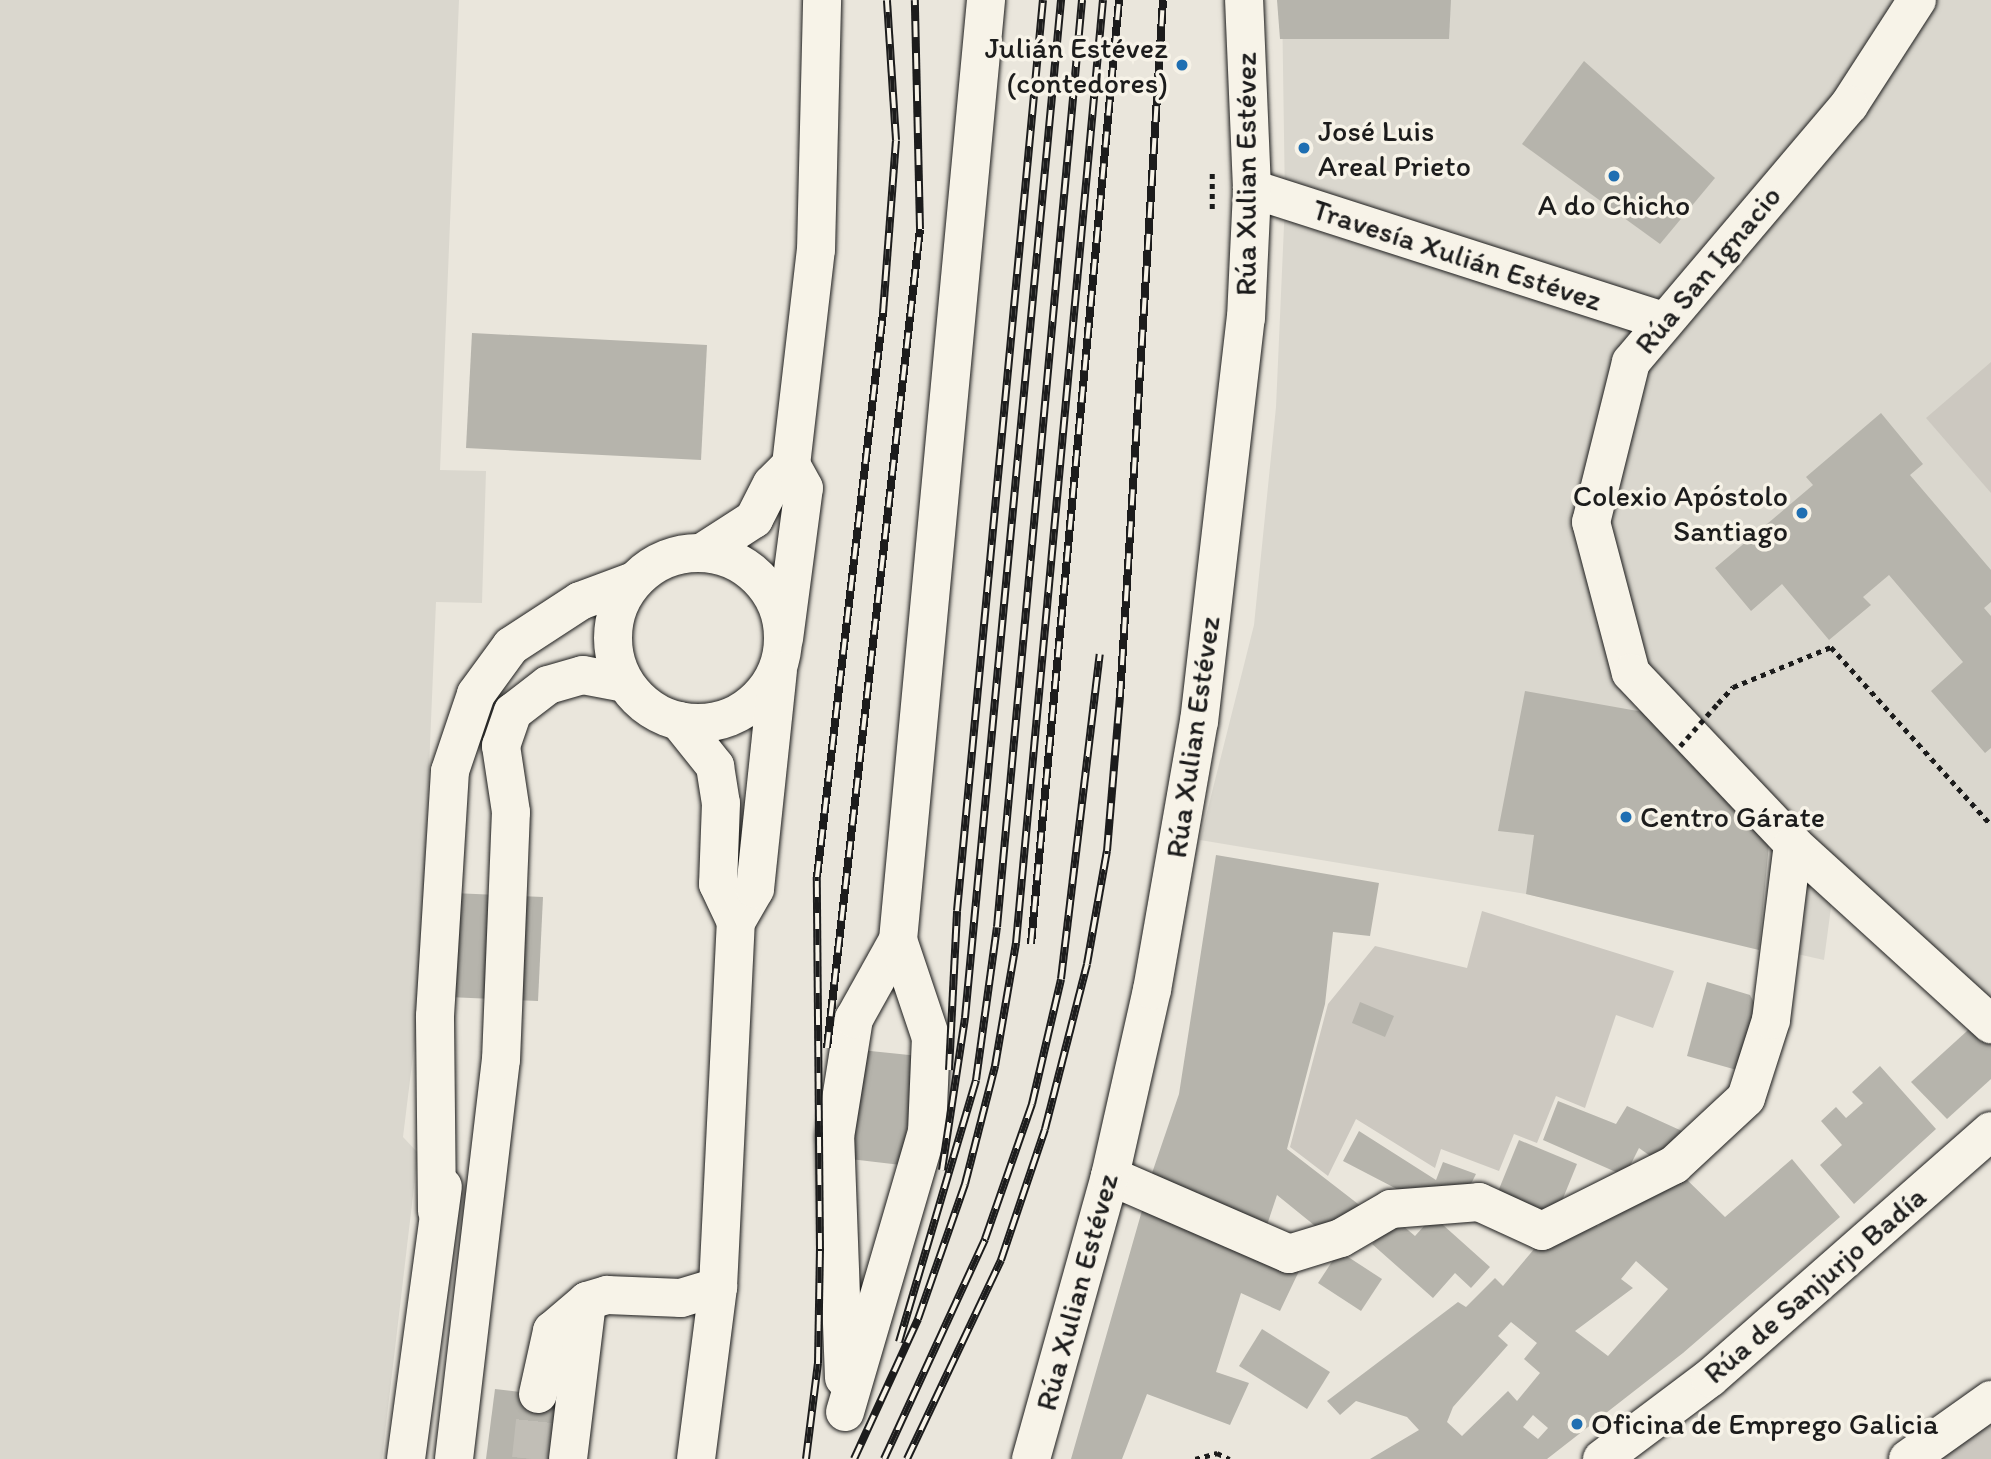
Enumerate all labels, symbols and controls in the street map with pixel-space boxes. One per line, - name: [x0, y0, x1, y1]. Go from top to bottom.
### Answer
- place label: Julián Estévez (contedores): [985, 30, 1168, 100]
- street label: Rúa Xulian Estévez: [1228, 52, 1264, 296]
- marker: Julián Estévez (contedores): [1174, 57, 1190, 73]
- place label: José Luis Areal Prieto: [1318, 113, 1471, 184]
- marker: José Luis Areal Prieto: [1296, 140, 1312, 156]
- marker: A do Chicho: [1606, 168, 1622, 184]
- street label: Rúa San Ignacio: [1627, 179, 1789, 361]
- place label: A do Chicho: [1538, 187, 1690, 223]
- street label: Travesía Xulián Estévez: [1308, 191, 1606, 319]
- place label: Colexio Apóstolo Santiago: [1573, 478, 1788, 548]
- marker: Colexio Apóstolo Santiago: [1794, 505, 1810, 521]
- street label: Rúa Xulian Estévez: [1158, 613, 1228, 861]
- place label: Centro Gárate: [1640, 799, 1825, 835]
- marker: Centro Gárate: [1618, 809, 1634, 825]
- street label: Rúa Xulian Estévez: [1028, 1169, 1126, 1415]
- street label: Rúa de Sanjurjo Badía: [1696, 1179, 1934, 1391]
- place label: Oficina de Emprego Galicia: [1591, 1406, 1938, 1442]
- marker: Oficina de Emprego Galicia: [1569, 1416, 1585, 1432]

